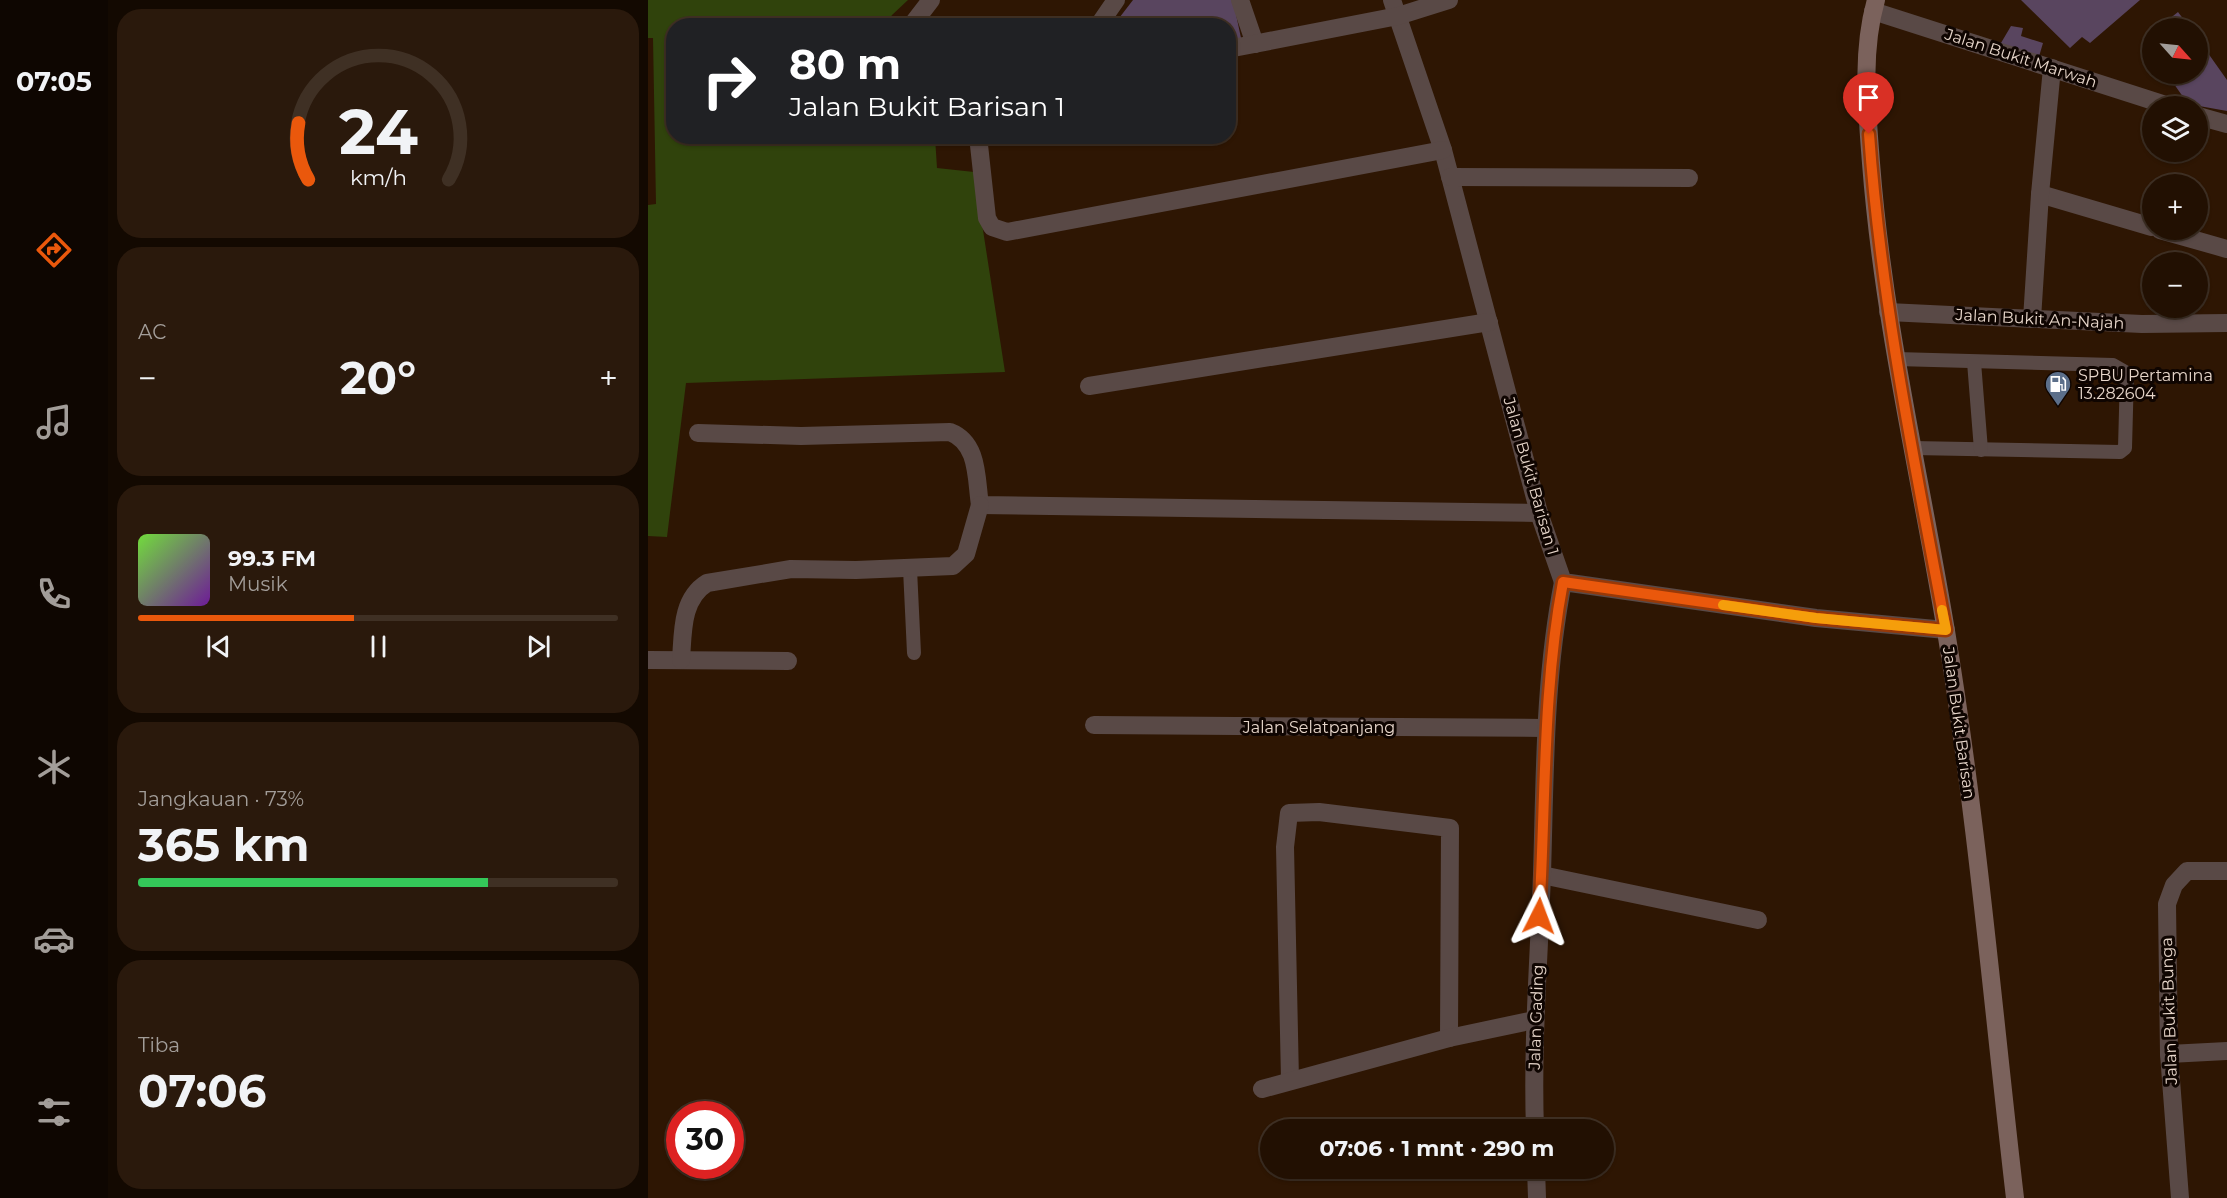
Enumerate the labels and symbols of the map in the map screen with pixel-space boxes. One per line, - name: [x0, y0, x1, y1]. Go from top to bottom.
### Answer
- north arrow: [2142, 18, 2208, 84]
- street label: Jalan Bukit Marwah: [1942, 24, 2099, 92]
- pin: [1843, 72, 1894, 134]
- street label: Jalan Bukit An-Najah: [1954, 305, 2125, 333]
- place label: SPBU Pertamina 13.282604: [2078, 366, 2213, 403]
- fuel station icon: SPBU Pertamina 13.282604: [2043, 369, 2073, 407]
- street label: Jalan Bukit Barisan 1: [1499, 394, 1563, 557]
- street label: Jalan Bukit Barisan: [1939, 645, 1979, 800]
- street label: Jalan Selatpanjang: [1242, 718, 1395, 737]
- position arrow: [1507, 884, 1571, 948]
- street label: Jalan Bukit Bunga: [2157, 937, 2181, 1086]
- street label: Jalan Gading: [1525, 964, 1547, 1071]
- speed limit sign: 30: [666, 1101, 744, 1179]

